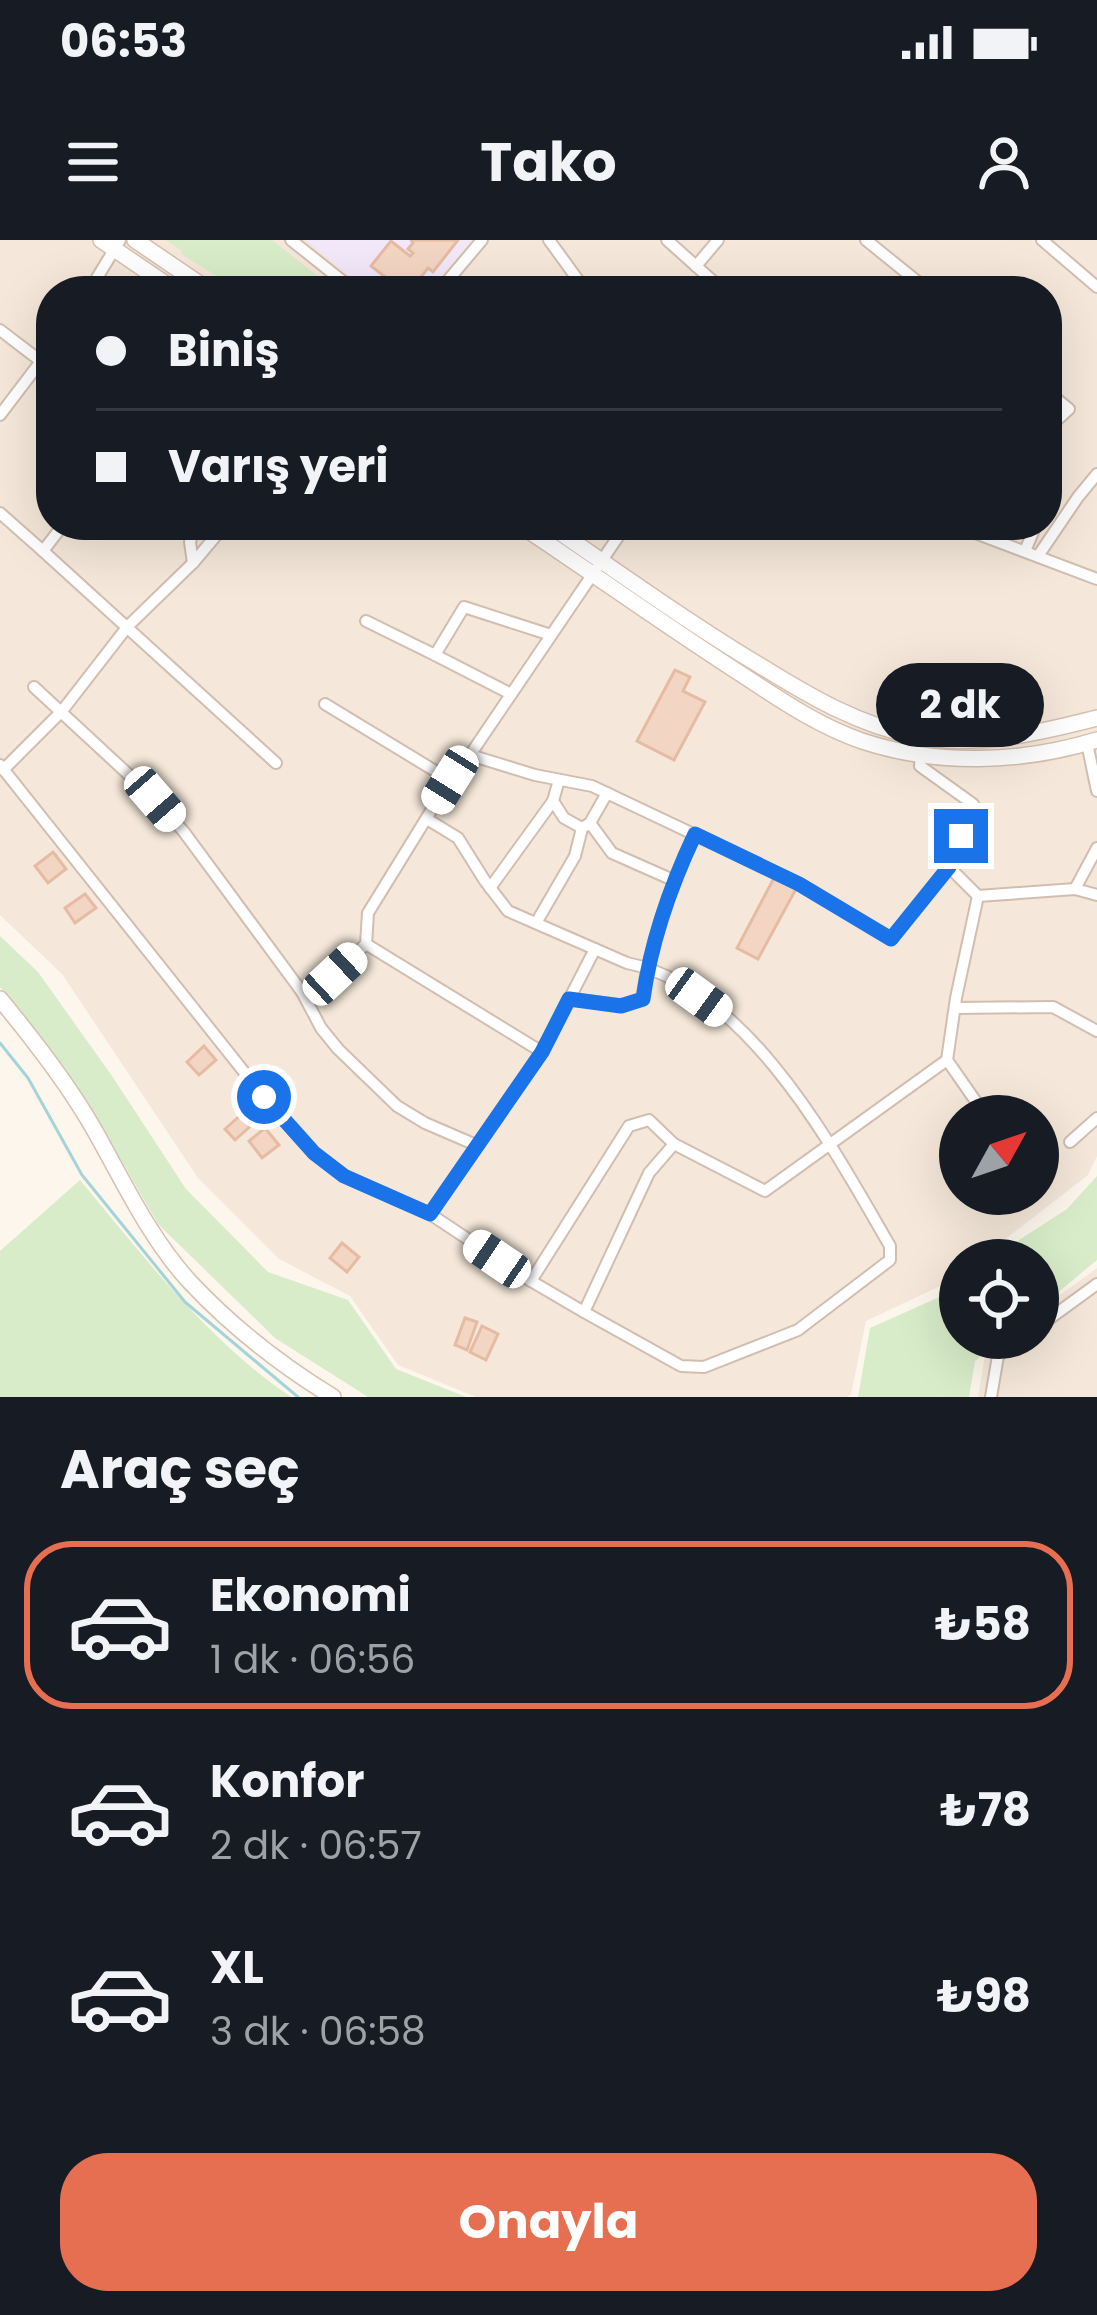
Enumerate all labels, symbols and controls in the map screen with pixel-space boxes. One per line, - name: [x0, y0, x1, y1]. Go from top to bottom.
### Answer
- text: 06:53: [60, 10, 187, 73]
- text: Tako: [480, 124, 617, 200]
- icon: menu: [60, 129, 126, 195]
- icon: person: [971, 129, 1037, 195]
- text: Biniş: [168, 319, 280, 382]
- text: Varış yeri: [168, 435, 388, 498]
- callout: 2 dk: [877, 662, 1045, 746]
- text: 2 dk: [919, 677, 1001, 732]
- car: [416, 740, 484, 820]
- car: [118, 760, 192, 838]
- route end: [934, 809, 988, 863]
- car: [296, 936, 374, 1012]
- car: [659, 961, 739, 1033]
- route start: [237, 1070, 291, 1124]
- north arrow: [939, 1095, 1059, 1215]
- map controls: [939, 1095, 1059, 1359]
- car: [457, 1224, 537, 1294]
- button: locate: [939, 1239, 1059, 1359]
- text: Araç seç: [60, 1431, 300, 1507]
- text: Ekonomi: [210, 1564, 411, 1627]
- icon: car: [66, 1571, 174, 1679]
- text: ₺58: [935, 1593, 1031, 1656]
- text: 1 dk · 06:56: [210, 1632, 415, 1687]
- text: Konfor: [210, 1750, 365, 1813]
- icon: car: [66, 1757, 174, 1865]
- text: ₺78: [940, 1779, 1031, 1842]
- text: 2 dk · 06:57: [210, 1818, 422, 1873]
- text: XL: [210, 1936, 264, 1999]
- icon: car: [66, 1943, 174, 2051]
- text: ₺98: [937, 1965, 1031, 2028]
- text: 3 dk · 06:58: [210, 2004, 426, 2059]
- button: Onayla: [60, 2153, 1037, 2291]

